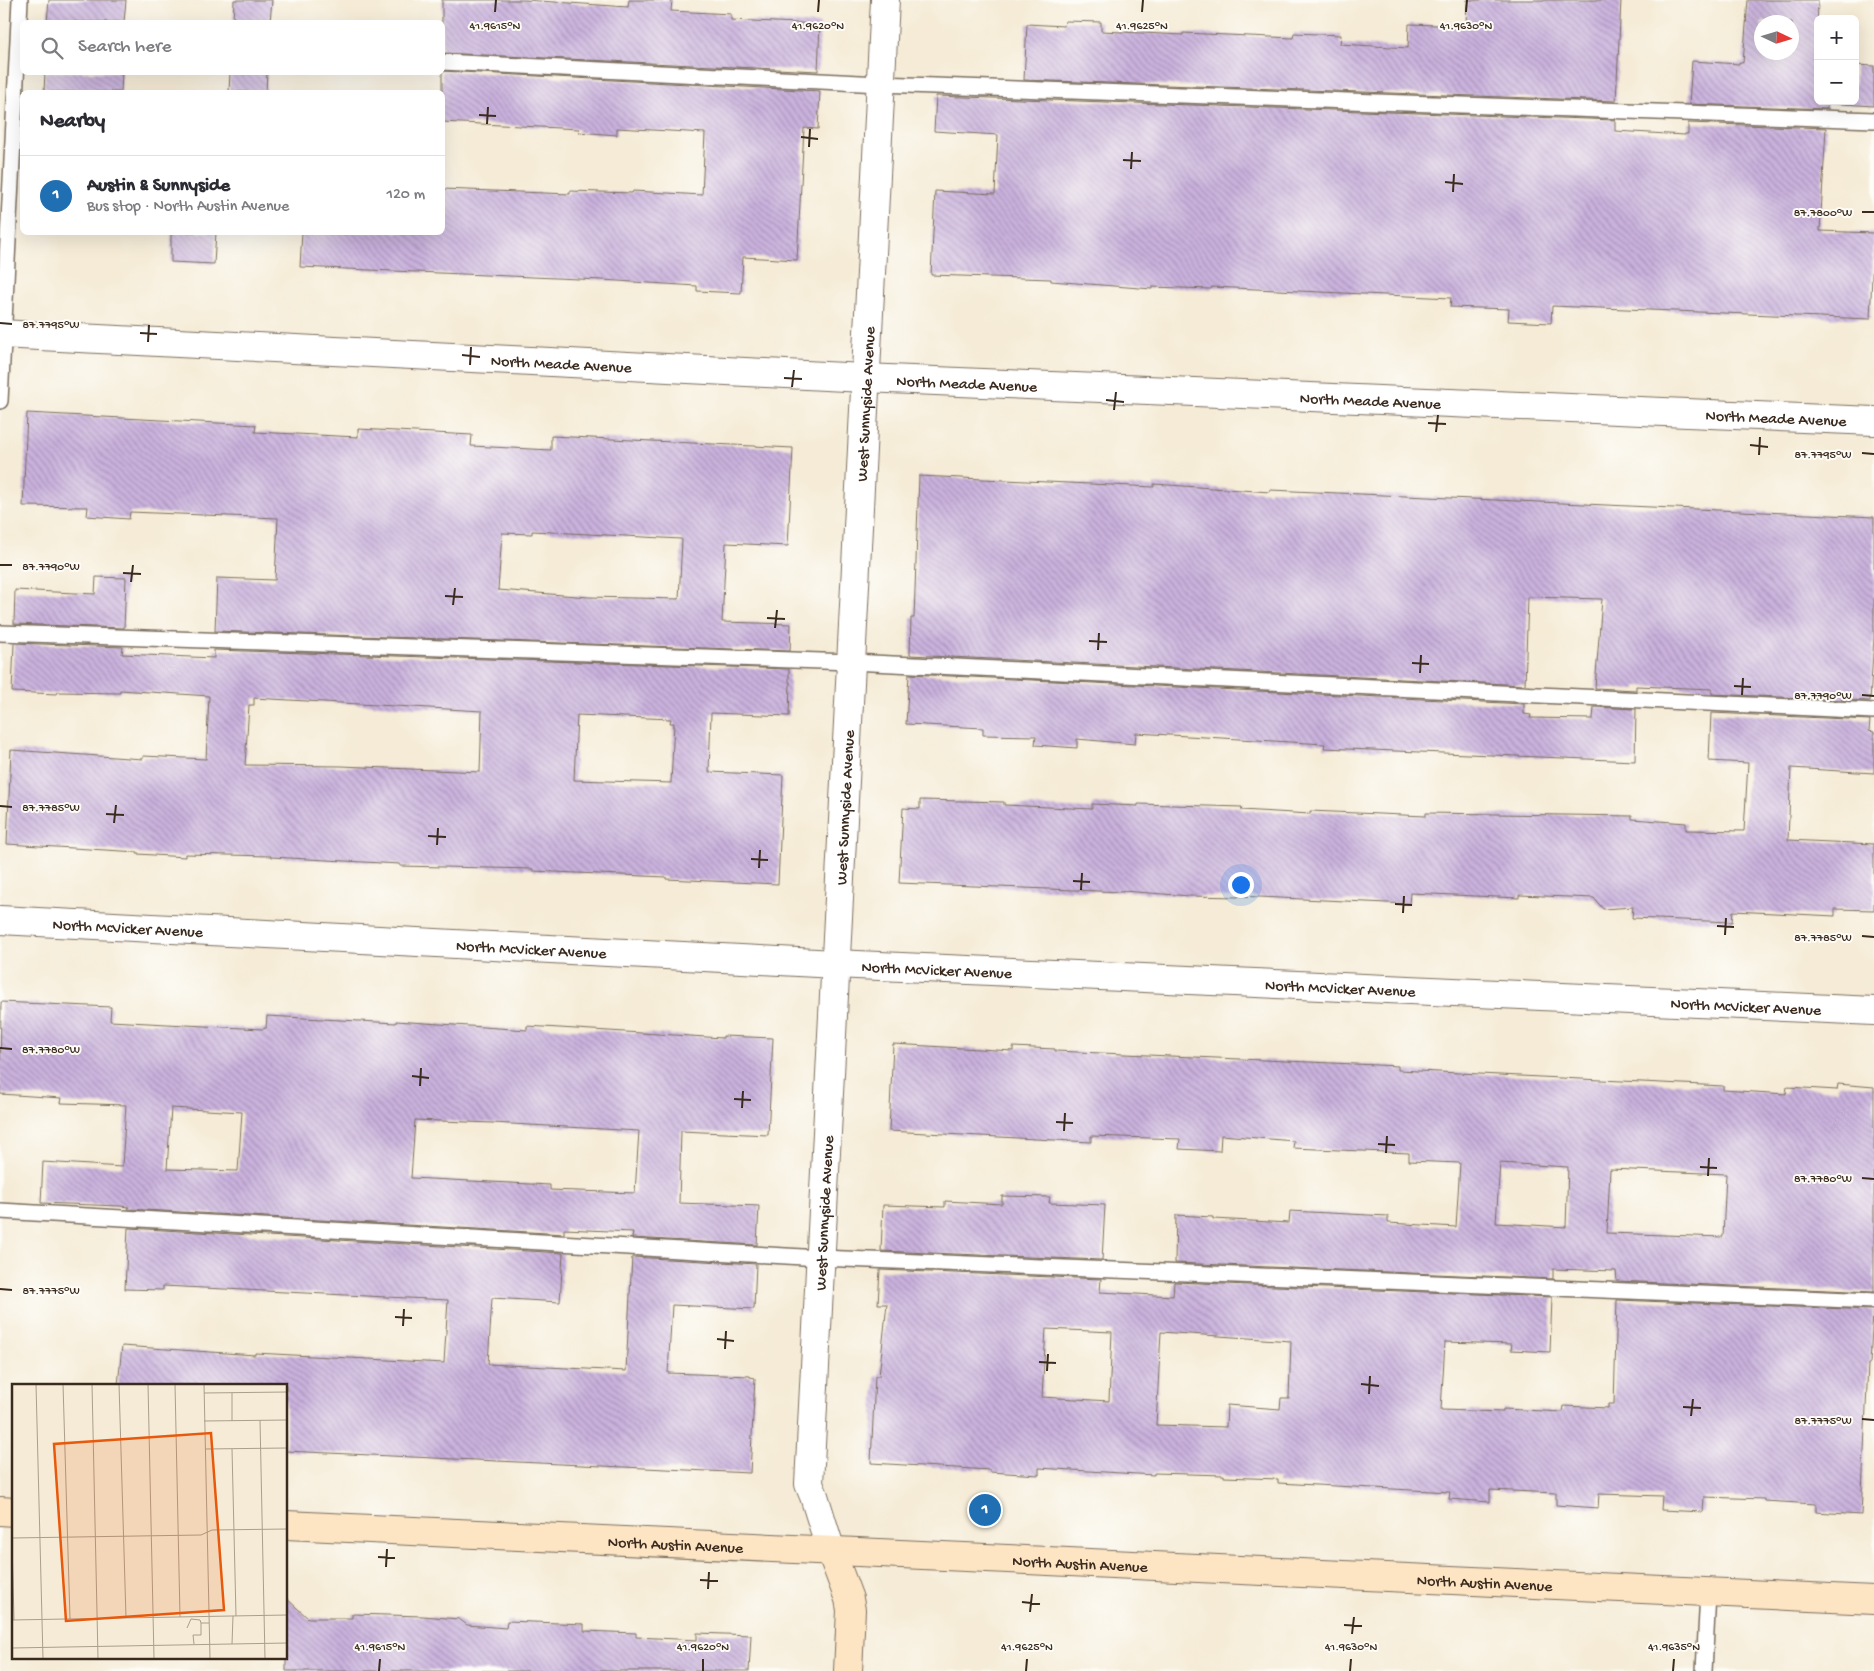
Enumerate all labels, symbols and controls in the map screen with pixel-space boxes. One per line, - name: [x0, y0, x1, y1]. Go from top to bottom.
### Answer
- north arrow: [1754, 15, 1799, 60]
- map controls: [1814, 15, 1859, 105]
- button: +: [1814, 15, 1859, 60]
- search box: [20, 20, 445, 75]
- text: 41.9615°N: [470, 20, 521, 34]
- text: 41.9620°N: [792, 20, 844, 34]
- text: 41.9625°N: [1116, 20, 1168, 34]
- text: 41.9630°N: [1440, 20, 1492, 34]
- icon: search: [38, 34, 66, 62]
- text: Search here: [78, 36, 172, 59]
- button: −: [1814, 60, 1859, 105]
- text: Nearby: [40, 110, 105, 135]
- text: Austin & Sunnyside: [87, 175, 230, 198]
- text: 1: [53, 186, 59, 205]
- text: 120 m: [386, 186, 425, 205]
- text: Bus stop · North Austin Avenue: [87, 198, 289, 217]
- text: 87.7800°W: [1794, 207, 1852, 221]
- text: 87.7795°W: [23, 319, 80, 333]
- street label: West Sunnyside Avenue: [854, 326, 881, 482]
- street label: North Meade Avenue: [490, 353, 633, 379]
- street label: North Meade Avenue: [896, 373, 1038, 398]
- street label: North Meade Avenue: [1299, 391, 1442, 416]
- street label: North Meade Avenue: [1705, 408, 1848, 433]
- text: 87.7795°W: [1795, 449, 1852, 463]
- text: 87.7790°W: [22, 561, 80, 575]
- text: 87.7790°W: [1794, 690, 1852, 704]
- street label: West Sunnyside Avenue: [834, 729, 861, 886]
- text: 87.7785°W: [22, 802, 80, 816]
- your location: [1228, 872, 1254, 898]
- street label: North McVicker Avenue: [52, 917, 204, 944]
- text: 87.7785°W: [1794, 932, 1852, 946]
- street label: North McVicker Avenue: [455, 938, 608, 965]
- street label: North McVicker Avenue: [861, 959, 1013, 985]
- street label: North McVicker Avenue: [1264, 977, 1417, 1003]
- street label: North McVicker Avenue: [1670, 996, 1822, 1022]
- text: 87.7780°W: [22, 1044, 80, 1058]
- street label: West Sunnyside Avenue: [813, 1134, 840, 1291]
- text: 87.7780°W: [1794, 1173, 1852, 1187]
- text: 87.7775°W: [22, 1285, 80, 1299]
- inset map: [12, 1384, 288, 1658]
- text: 87.7775°W: [1794, 1415, 1852, 1429]
- pin: 1: [969, 1491, 1001, 1529]
- street label: North Austin Avenue: [607, 1534, 744, 1560]
- street label: North Austin Avenue: [1012, 1553, 1149, 1579]
- street label: North Austin Avenue: [1416, 1572, 1553, 1598]
- text: 41.9615°N: [355, 1641, 406, 1655]
- text: 41.9620°N: [677, 1641, 729, 1655]
- text: 41.9625°N: [1001, 1641, 1053, 1655]
- text: 41.9630°N: [1325, 1641, 1377, 1655]
- text: 41.9635°N: [1648, 1641, 1700, 1655]

